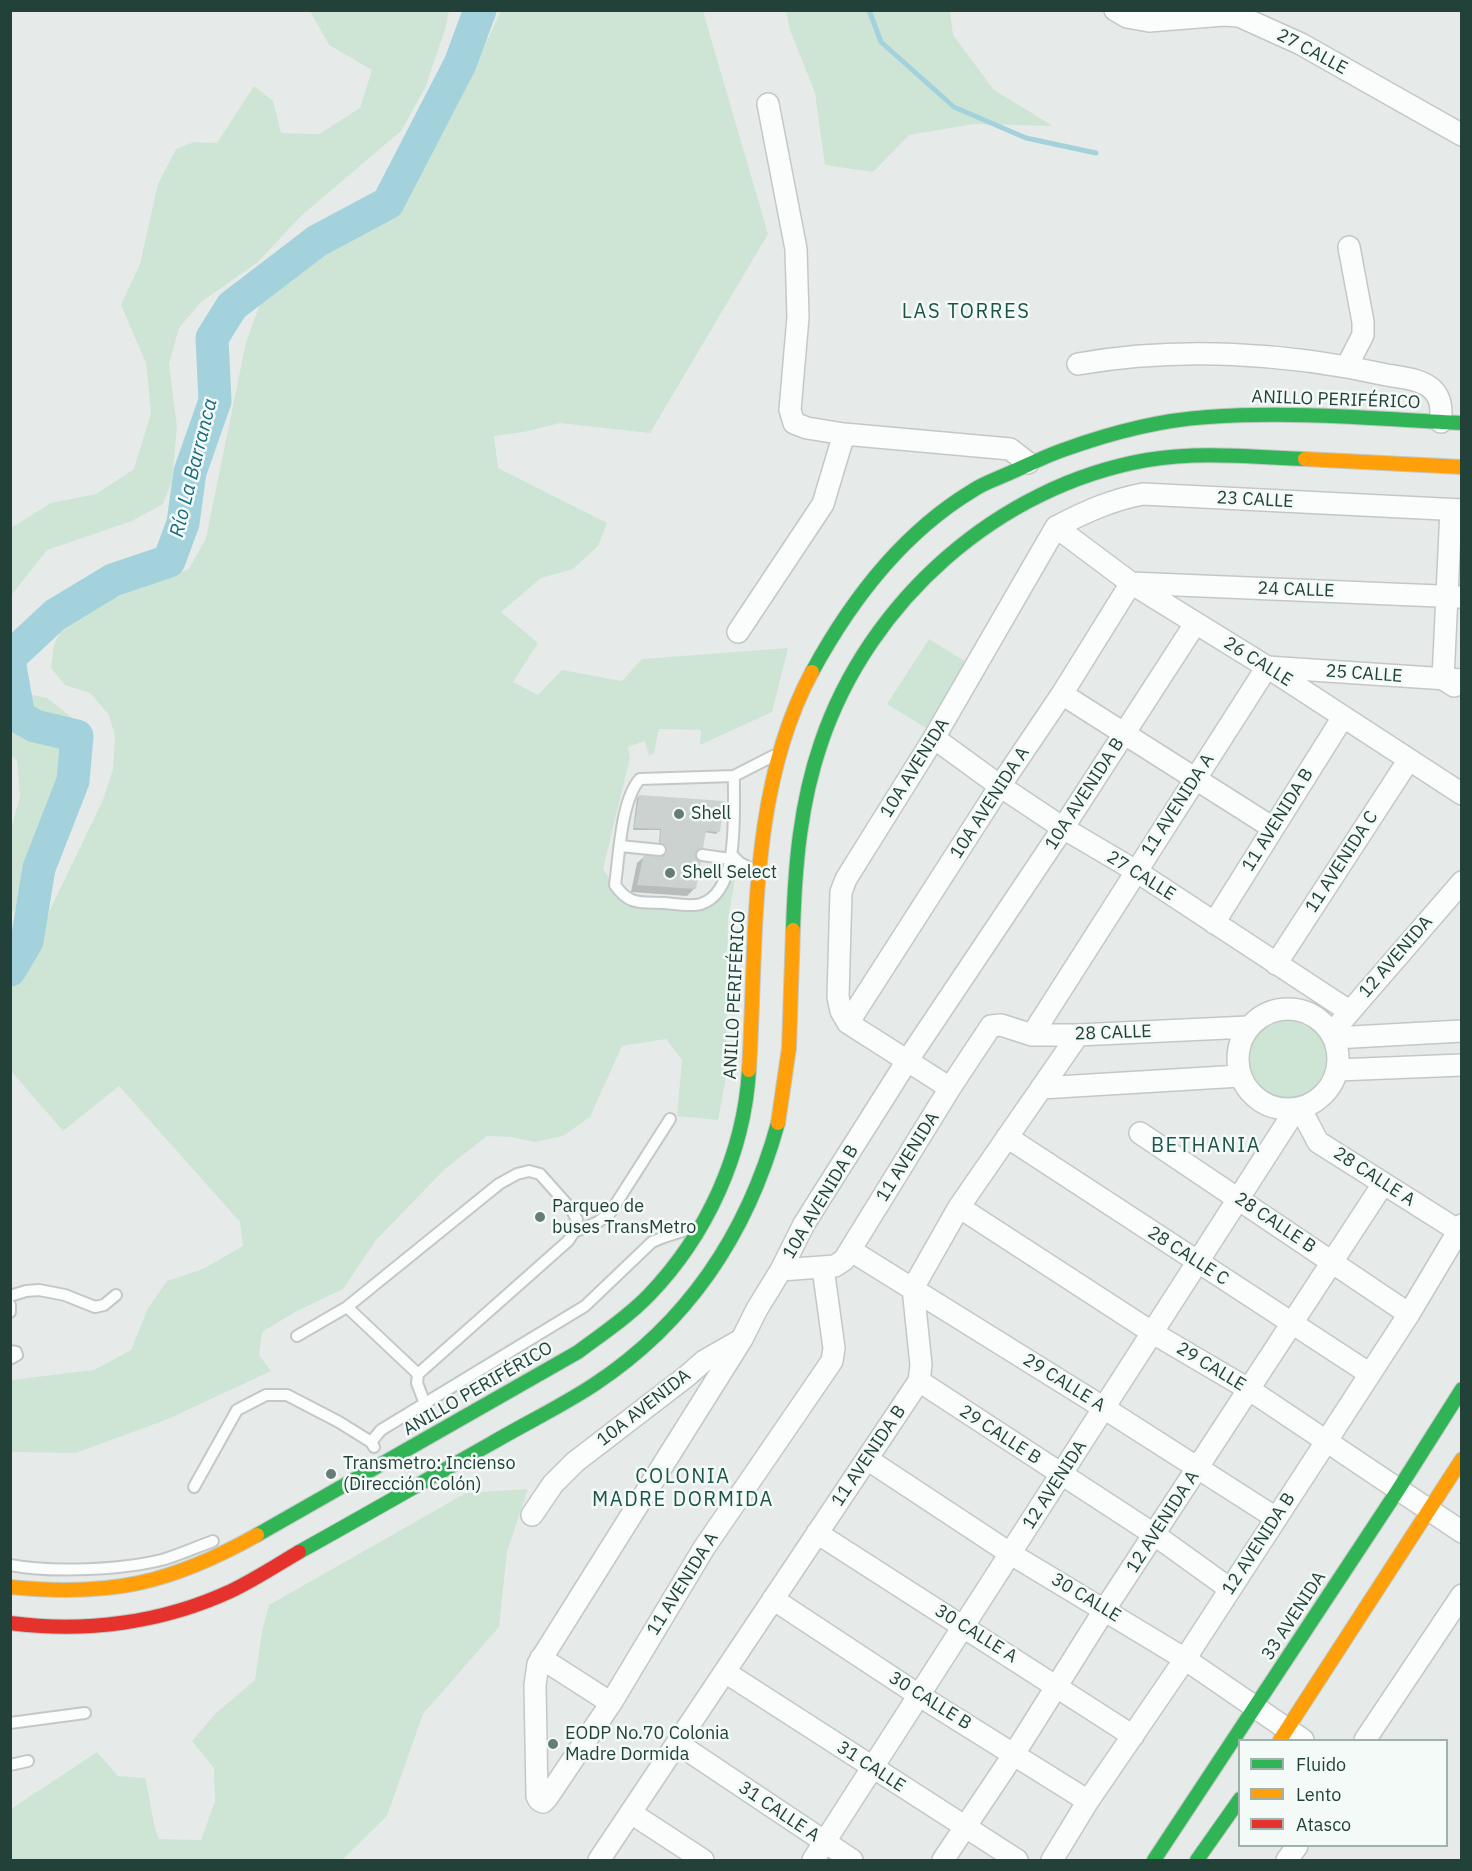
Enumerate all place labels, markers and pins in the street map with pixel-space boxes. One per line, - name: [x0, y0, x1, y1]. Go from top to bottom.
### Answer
- place label: Shell: [691, 803, 731, 825]
- marker: Shell: [672, 807, 686, 821]
- place label: Shell Select: [682, 862, 777, 884]
- marker: Shell Select: [663, 866, 677, 880]
- place label: Parqueo de buses TransMetro: [552, 1196, 696, 1238]
- marker: Parqueo de buses TransMetro: [533, 1210, 547, 1224]
- place label: Transmetro: Incienso (Dirección Colón): [343, 1453, 516, 1496]
- marker: Transmetro: Incienso (Dirección Colón): [324, 1467, 338, 1481]
- place label: EODP No.70 Colonia Madre Dormida: [565, 1723, 729, 1766]
- marker: EODP No.70 Colonia Madre Dormida: [546, 1737, 560, 1751]

